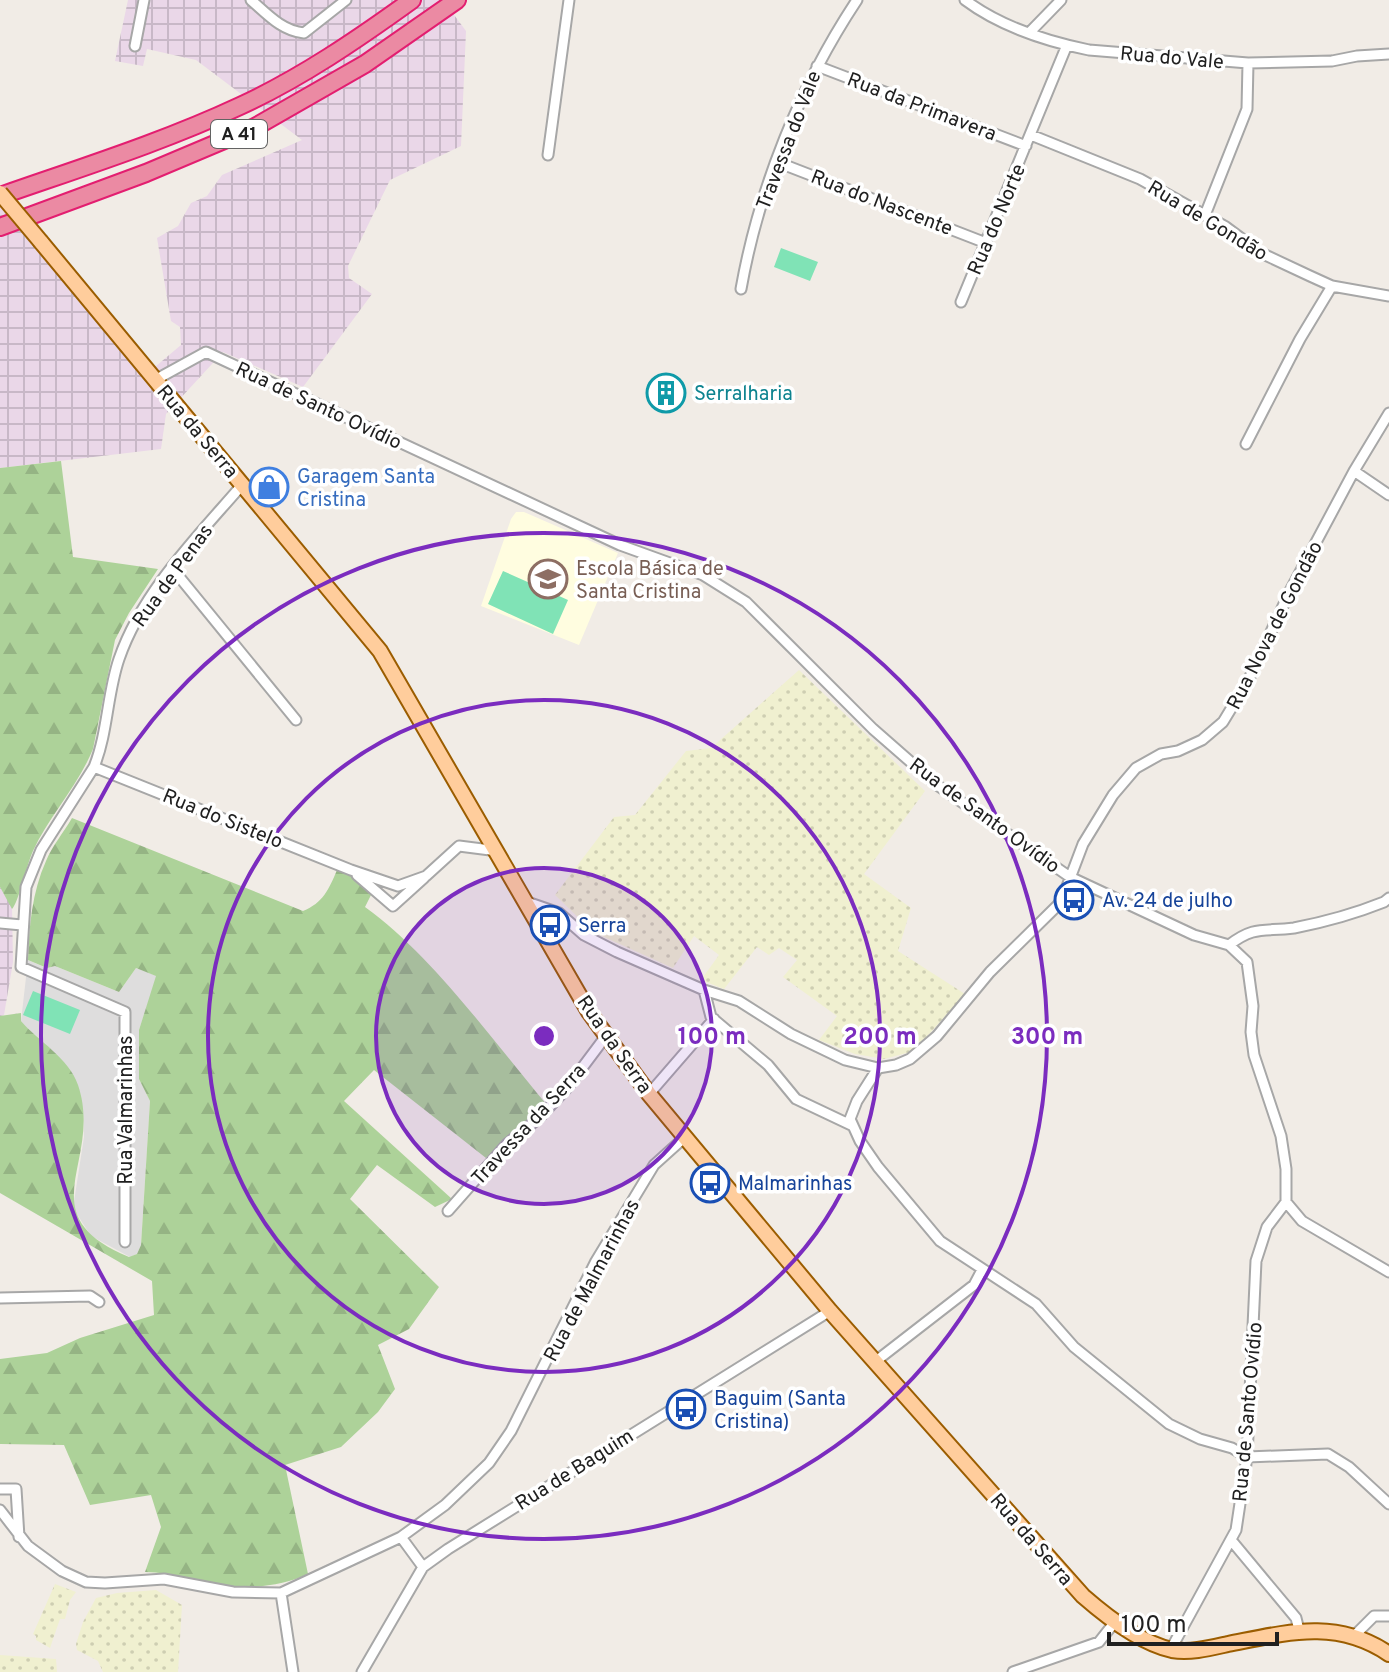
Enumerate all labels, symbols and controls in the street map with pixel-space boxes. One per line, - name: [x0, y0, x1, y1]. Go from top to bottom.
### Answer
- street label: Rua do Vale: [1119, 42, 1225, 76]
- street label: Rua da Primavera: [843, 67, 1000, 148]
- street label: Travessa do Vale: [751, 68, 828, 214]
- road number: A 41: [211, 120, 267, 148]
- street label: Rua do Norte: [963, 160, 1033, 279]
- street label: Rua do Nascente: [807, 165, 956, 243]
- street label: Rua de Gondão: [1142, 176, 1272, 268]
- street label: Rua de Santo Ovídio: [231, 357, 405, 457]
- building icon: Serralharia: [645, 372, 687, 414]
- street label: Rua da Serra: [150, 380, 243, 484]
- place label: Serralharia: [694, 382, 793, 408]
- place label: Garagem Santa Cristina: [297, 465, 435, 514]
- shop icon: Garagem Santa Cristina: [248, 466, 290, 508]
- street label: Rua de Penas: [127, 520, 220, 633]
- street label: Rua Nova de Gondão: [1222, 537, 1330, 715]
- place label: Escola Básica de Santa Cristina: [576, 557, 724, 606]
- school or university icon: Escola Básica de Santa Cristina: [527, 558, 569, 600]
- street label: Rua de Santo Ovídio: [903, 753, 1064, 880]
- street label: Rua do Sistelo: [158, 784, 286, 856]
- bus stop icon: Av. 24 de julho: [1053, 879, 1095, 921]
- place label: Av. 24 de julho: [1102, 889, 1233, 915]
- bus stop icon: Serra: [529, 904, 571, 946]
- place label: Serra: [578, 914, 626, 940]
- street label: Rua da Serra: [570, 991, 657, 1099]
- centre of rings: [530, 1022, 558, 1050]
- text: 100 m: [678, 1023, 746, 1053]
- text: 200 m: [843, 1023, 917, 1053]
- text: 300 m: [1011, 1023, 1083, 1053]
- street label: Rua Valmarinhas: [114, 1035, 140, 1185]
- street label: Travessa da Serra: [466, 1059, 592, 1192]
- bus stop icon: Malmarinhas: [689, 1162, 731, 1204]
- place label: Malmarinhas: [738, 1172, 852, 1198]
- street label: Rua de Malmarinhas: [539, 1195, 647, 1367]
- street label: Rua de Santo Ovídio: [1228, 1321, 1270, 1503]
- place label: Baguim (Santa Cristina): [714, 1387, 846, 1436]
- bus stop icon: Baguim (Santa Cristina): [665, 1388, 707, 1430]
- street label: Rua de Baguim: [511, 1424, 639, 1517]
- street label: Rua da Serra: [983, 1489, 1078, 1592]
- scale bar: [1109, 1596, 1277, 1646]
- text: 100 m: [1121, 1611, 1187, 1641]

